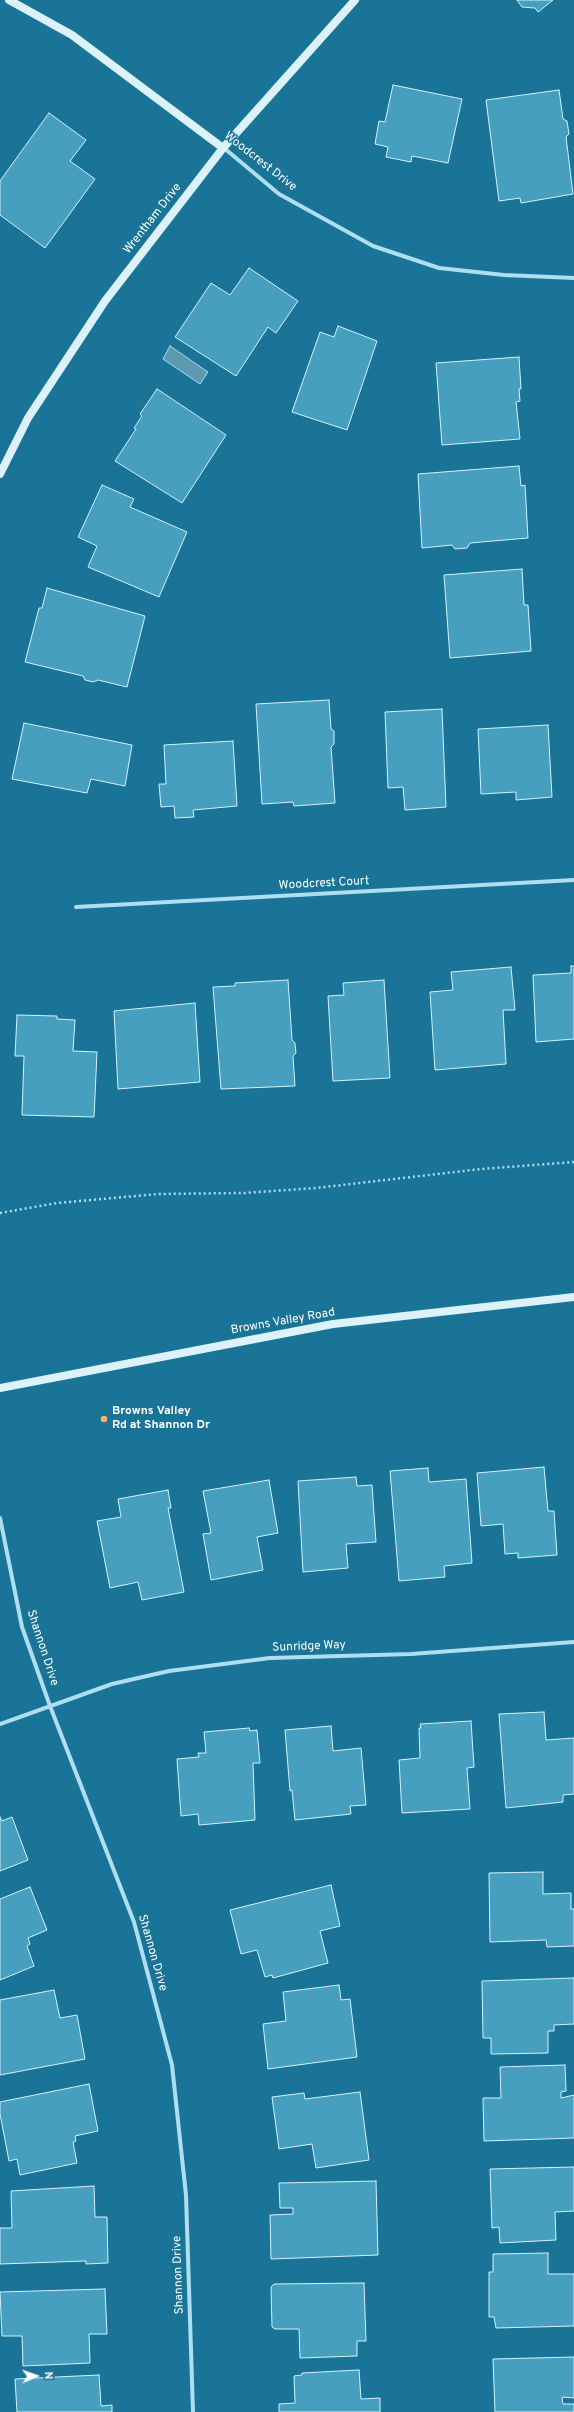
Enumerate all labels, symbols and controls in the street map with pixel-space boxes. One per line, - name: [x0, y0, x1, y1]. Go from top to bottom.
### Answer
- street label: Woodcrest Drive: [221, 129, 299, 195]
- street label: Wrentham Drive: [121, 181, 185, 257]
- street label: Woodcrest Court: [278, 874, 370, 894]
- street label: Browns Valley Road: [230, 1306, 336, 1338]
- place label: Browns Valley Rd at Shannon Dr: [112, 1405, 210, 1433]
- marker: Browns Valley Rd at Shannon Dr: [99, 1414, 109, 1424]
- street label: Shannon Drive: [23, 1608, 61, 1688]
- street label: Sunridge Way: [272, 1639, 346, 1655]
- street label: Shannon Drive: [134, 1913, 170, 1993]
- street label: Shannon Drive: [170, 2235, 188, 2315]
- north arrow: [16, 2356, 56, 2396]
- text: N: [41, 2371, 55, 2380]

